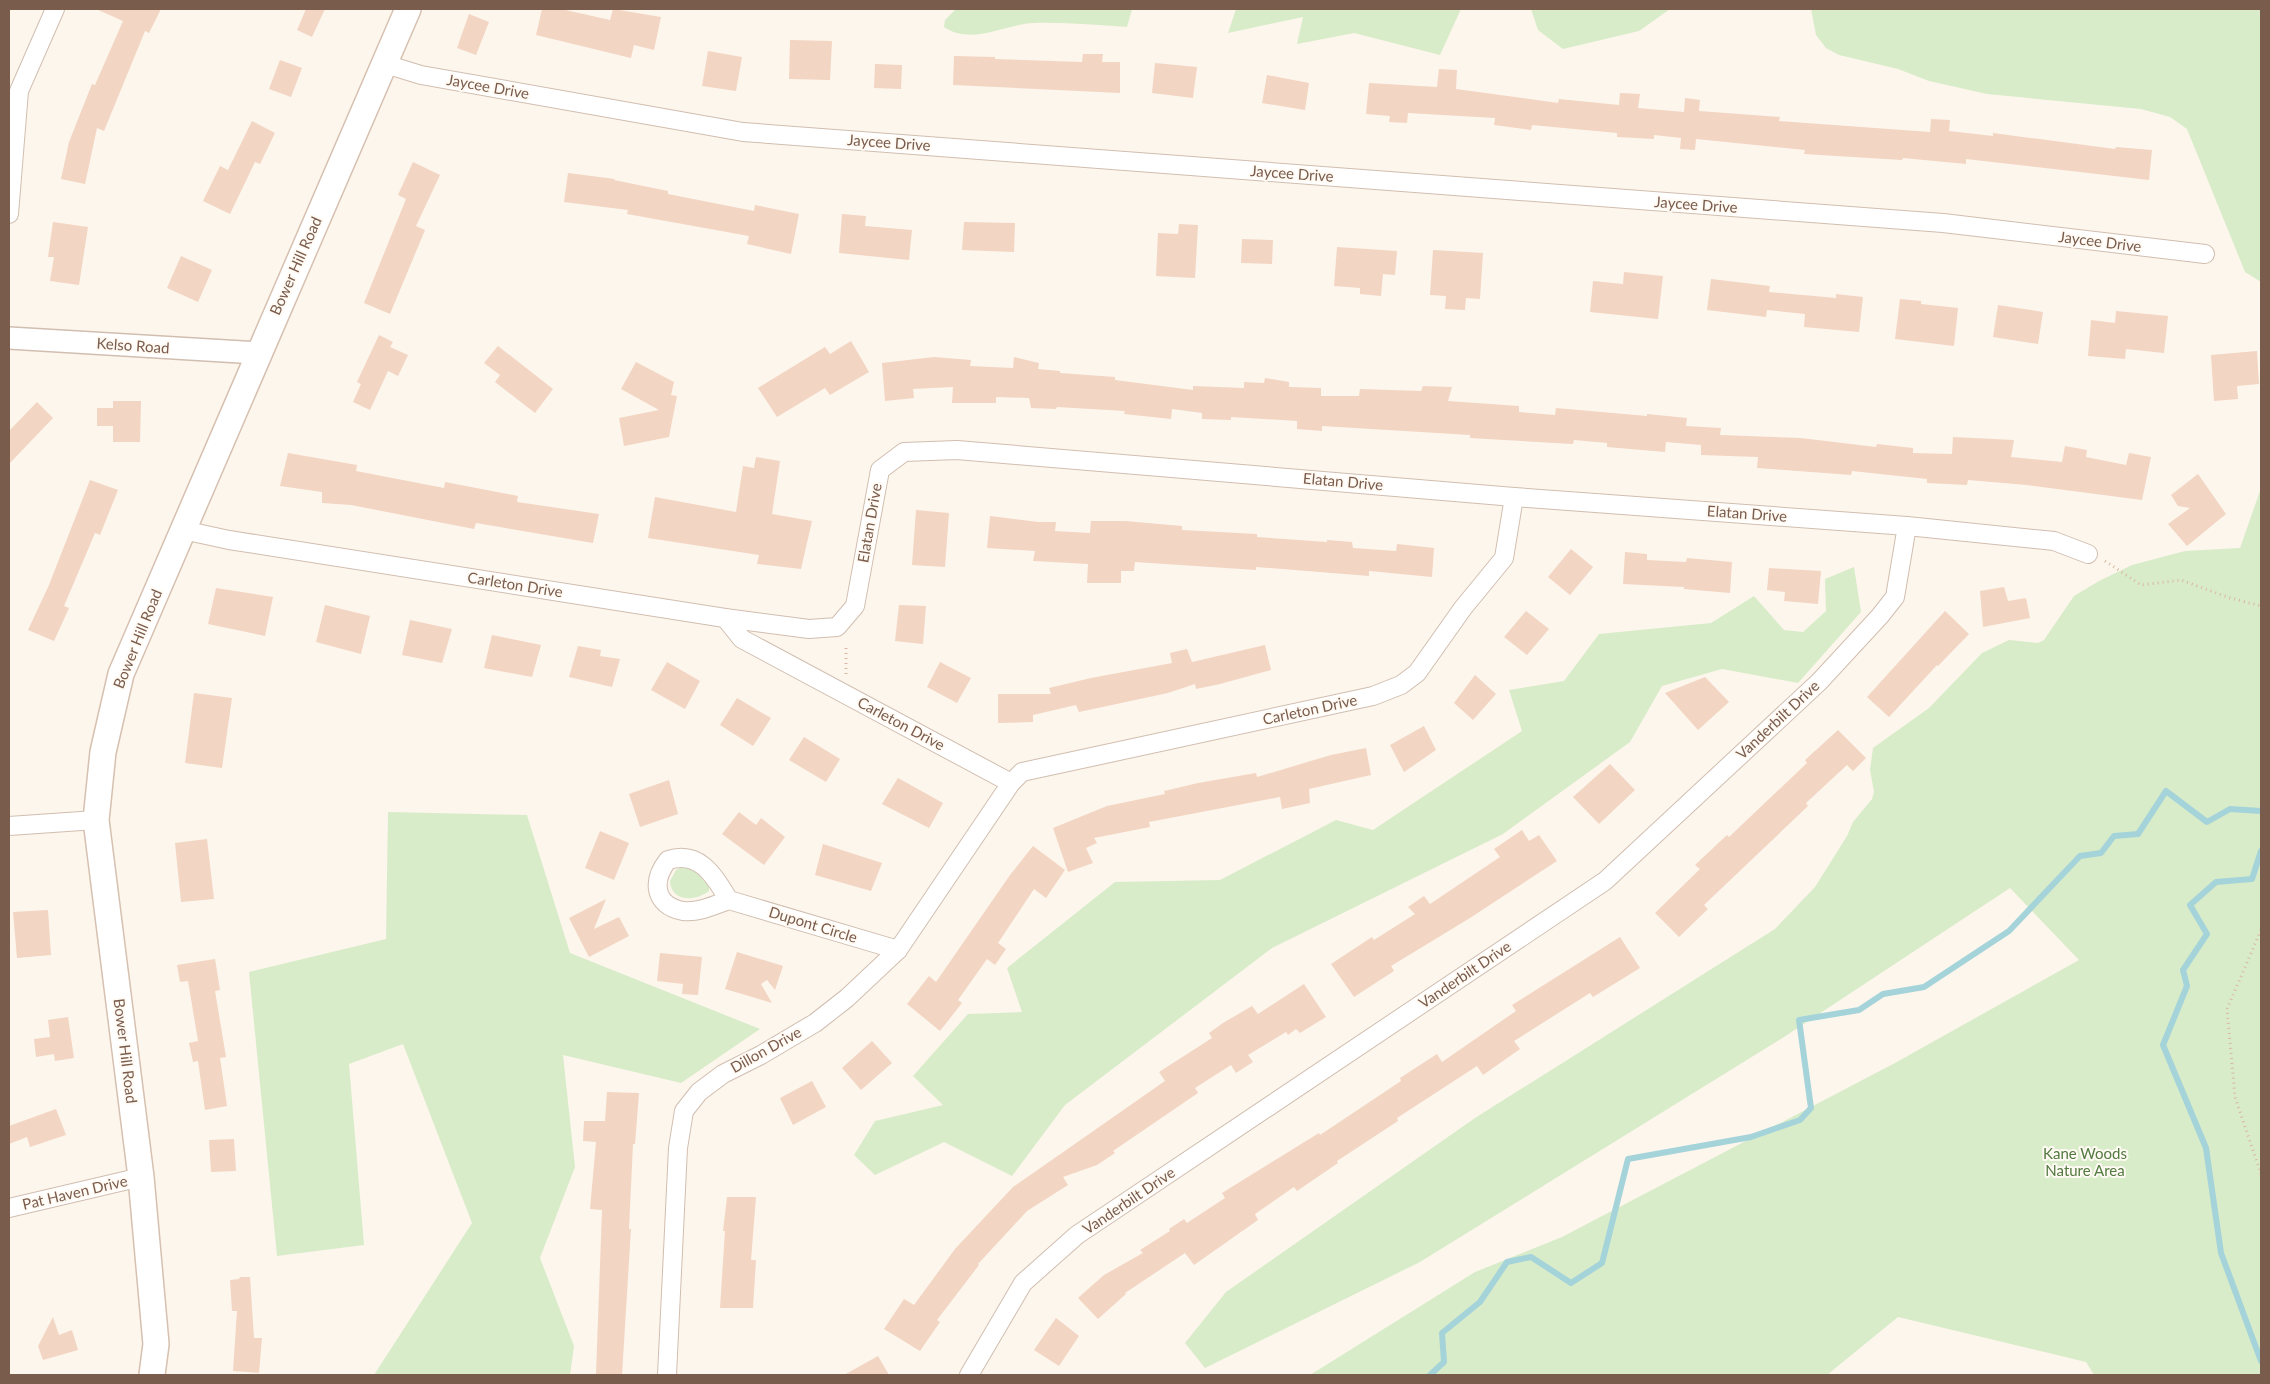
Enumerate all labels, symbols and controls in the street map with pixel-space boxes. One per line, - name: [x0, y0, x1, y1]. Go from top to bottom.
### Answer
- street label: Jaycee Drive: [446, 70, 531, 102]
- street label: Jaycee Drive: [847, 130, 931, 154]
- street label: Jaycee Drive: [1250, 161, 1334, 185]
- street label: Jaycee Drive: [1654, 192, 1738, 216]
- street label: Bower Hill Road: [265, 214, 325, 318]
- street label: Jaycee Drive: [2058, 227, 2143, 255]
- street label: Kelso Road: [96, 333, 170, 357]
- street label: Elatan Drive: [1302, 469, 1384, 493]
- street label: Elatan Drive: [853, 482, 885, 564]
- street label: Elatan Drive: [1706, 501, 1788, 525]
- street label: Carleton Drive: [466, 568, 564, 600]
- street label: Bower Hill Road: [109, 586, 165, 691]
- street label: Vanderbilt Drive: [1732, 676, 1823, 762]
- street label: Carleton Drive: [1261, 690, 1359, 728]
- street label: Carleton Drive: [855, 693, 948, 754]
- street label: Dupont Circle: [767, 902, 860, 946]
- street label: Vanderbilt Drive: [1415, 937, 1514, 1012]
- street label: Bower Hill Road: [111, 997, 141, 1104]
- street label: Dillon Drive: [727, 1022, 804, 1076]
- park label: Kane Woods Nature Area: [2043, 1144, 2127, 1179]
- street label: Vanderbilt Drive: [1079, 1163, 1178, 1238]
- street label: Pat Haven Drive: [20, 1171, 129, 1213]

